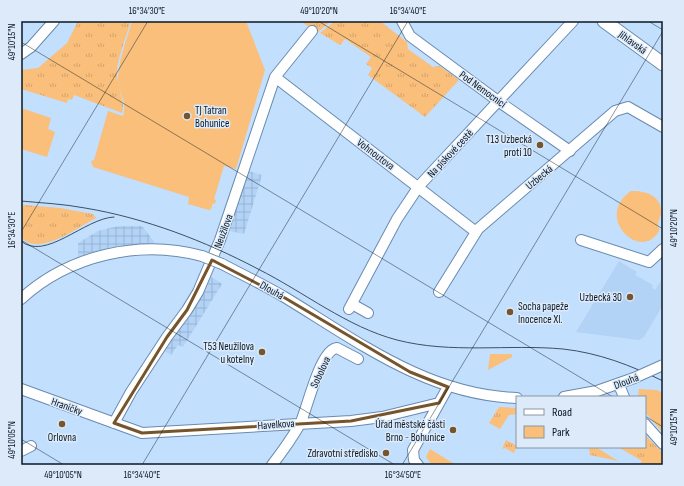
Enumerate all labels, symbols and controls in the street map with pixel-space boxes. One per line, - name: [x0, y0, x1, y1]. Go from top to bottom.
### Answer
- text: 16°34'30"E: [129, 5, 165, 17]
- text: 49°10'20"N: [300, 5, 338, 17]
- text: 16°34'40"E: [390, 5, 426, 17]
- text: 49°10'15"N: [6, 24, 18, 60]
- street label: Jihlavská: [615, 27, 649, 57]
- street label: Pod Nemocnicí: [457, 68, 509, 111]
- place label: TJ Tatran Bohunice: [195, 104, 229, 130]
- marker: TJ Tatran Bohunice: [182, 111, 192, 121]
- street label: Na pískové cestě: [425, 126, 476, 180]
- place label: T13 Uzbecká proti 10: [486, 133, 532, 159]
- street label: Vohnoutova: [354, 136, 397, 173]
- marker: T13 Uzbecká proti 10: [535, 140, 545, 150]
- street label: Uzbecká: [523, 162, 555, 192]
- text: 49°10'20"N: [668, 209, 680, 247]
- text: 16°34'30"E: [6, 212, 18, 248]
- street label: Neužilova: [211, 212, 236, 250]
- street label: Dlouhá: [257, 279, 286, 302]
- place label: Uzbecká 30: [580, 291, 622, 304]
- marker: Uzbecká 30: [625, 292, 635, 302]
- place label: Socha papeže Inocence XI.: [518, 300, 568, 326]
- marker: Socha papeže Inocence XI.: [505, 307, 515, 317]
- place label: T53 Neužilova u kotelny: [203, 340, 255, 366]
- marker: T53 Neužilova u kotelny: [257, 347, 267, 357]
- street label: Sobolova: [308, 354, 333, 390]
- street label: Dlouhá: [612, 371, 640, 392]
- street label: Hraničky: [49, 395, 85, 418]
- legend: [516, 396, 646, 448]
- text: Road: [552, 405, 572, 420]
- text: 49°10'15"N: [668, 409, 680, 445]
- street label: Havelkova: [257, 417, 295, 432]
- place label: Úřad městské části Brno - Bohunice: [375, 418, 445, 444]
- marker: Orlovna: [57, 419, 67, 429]
- text: 49°10'05"N: [6, 421, 18, 459]
- marker: Úřad městské části Brno - Bohunice: [448, 425, 458, 435]
- text: Park: [552, 425, 570, 440]
- place label: Orlovna: [48, 431, 76, 444]
- place label: Zdravotní středisko: [307, 447, 378, 460]
- marker: Zdravotní středisko: [381, 448, 391, 458]
- text: 49°10'05"N: [44, 469, 82, 481]
- text: 16°34'40"E: [124, 469, 160, 481]
- text: 16°34'50"E: [385, 469, 421, 481]

